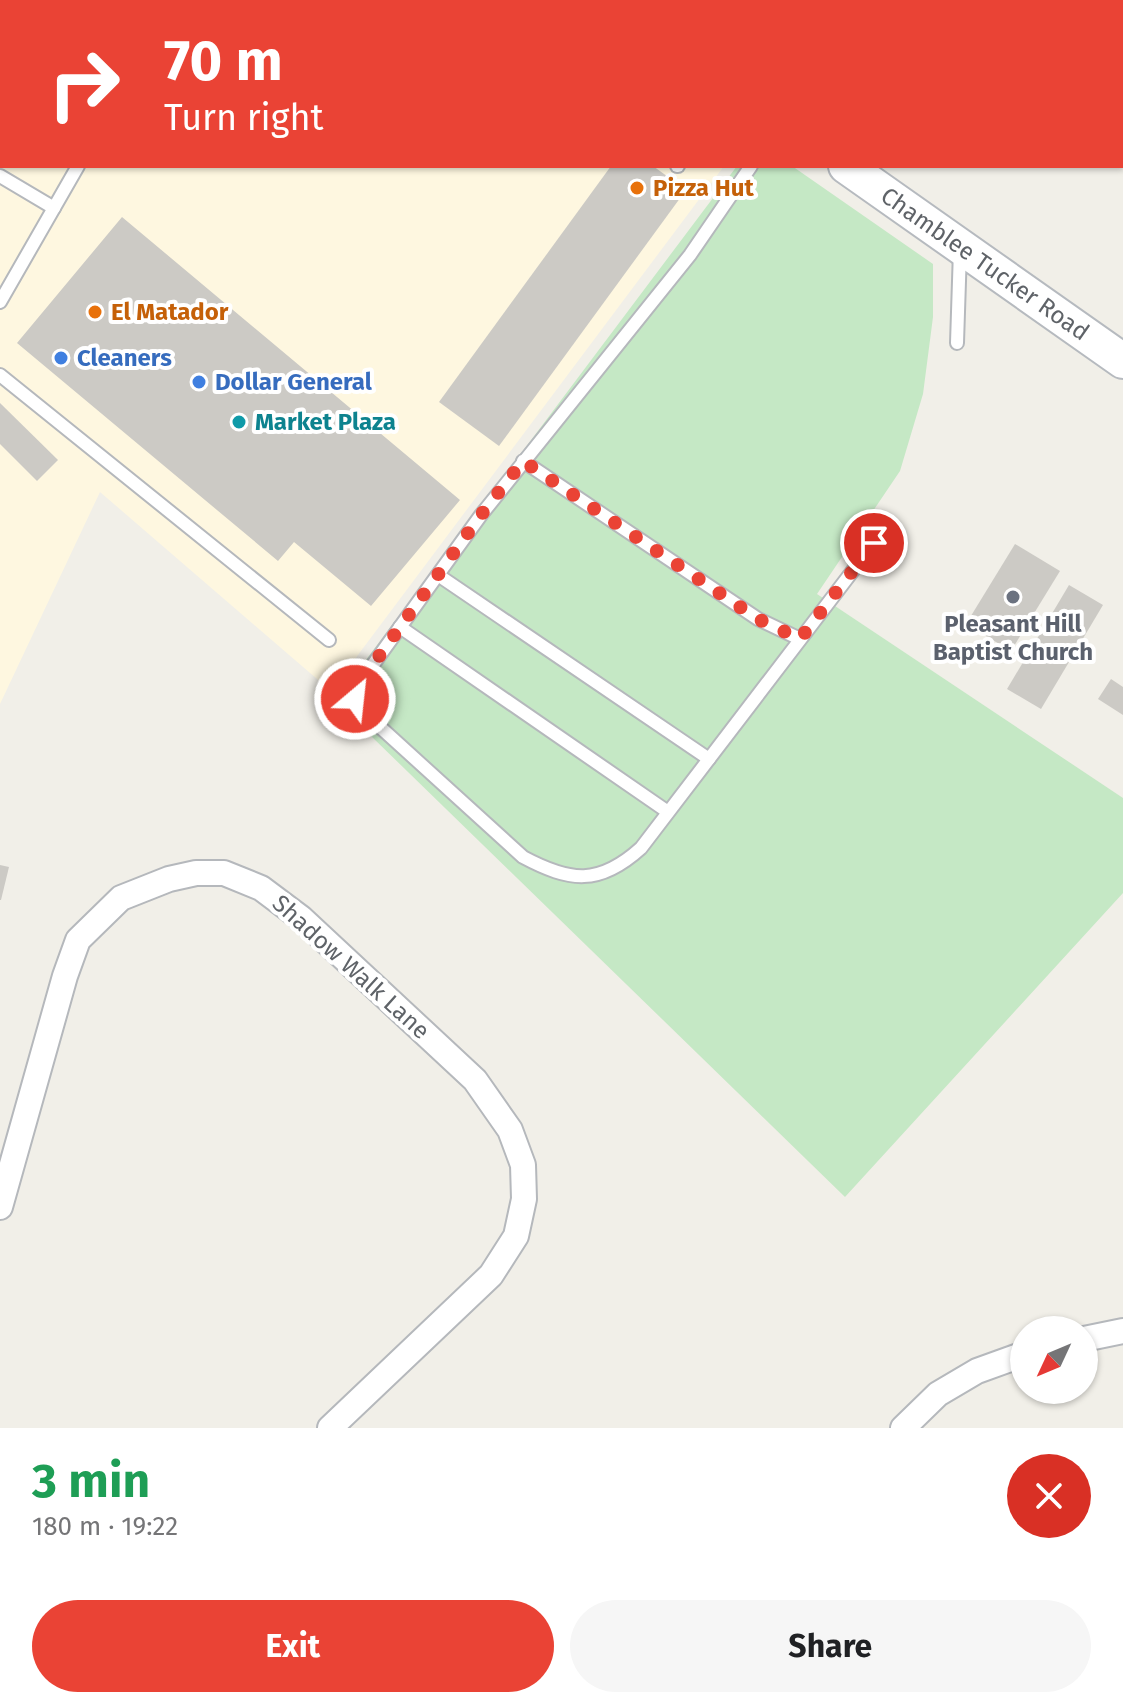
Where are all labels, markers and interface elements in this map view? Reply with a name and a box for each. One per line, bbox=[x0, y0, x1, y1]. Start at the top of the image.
text: 70 m bbox=[164, 28, 283, 95]
icon: right bbox=[32, 32, 136, 136]
text: Turn right bbox=[164, 96, 324, 140]
place label: Pizza Hut bbox=[653, 174, 754, 202]
marker: Pizza Hut bbox=[628, 179, 646, 197]
street label: Chamblee Tucker Road bbox=[876, 182, 1094, 346]
place label: El Matador bbox=[111, 298, 229, 326]
marker: El Matador bbox=[86, 303, 104, 321]
place label: Cleaners bbox=[77, 344, 172, 372]
marker: Cleaners bbox=[52, 349, 70, 367]
place label: Dollar General bbox=[215, 368, 373, 396]
marker: Dollar General bbox=[190, 373, 208, 391]
place label: Market Plaza bbox=[255, 408, 396, 436]
marker: Market Plaza bbox=[230, 413, 248, 431]
pin bbox=[840, 509, 908, 577]
icon: arrive bbox=[852, 521, 896, 565]
marker: Pleasant Hill Baptist Church bbox=[1004, 588, 1022, 606]
place label: Pleasant Hill Baptist Church bbox=[933, 610, 1093, 666]
position arrow bbox=[313, 657, 397, 741]
street label: Shadow Walk Lane bbox=[267, 889, 435, 1045]
north arrow bbox=[1010, 1316, 1098, 1404]
map controls bbox=[1010, 1316, 1098, 1404]
text: 3 min bbox=[32, 1452, 150, 1510]
button: close bbox=[1007, 1454, 1091, 1538]
text: 180 m · 19:22 bbox=[32, 1511, 178, 1542]
button: Exit bbox=[32, 1600, 554, 1692]
button: Share bbox=[570, 1600, 1091, 1692]

